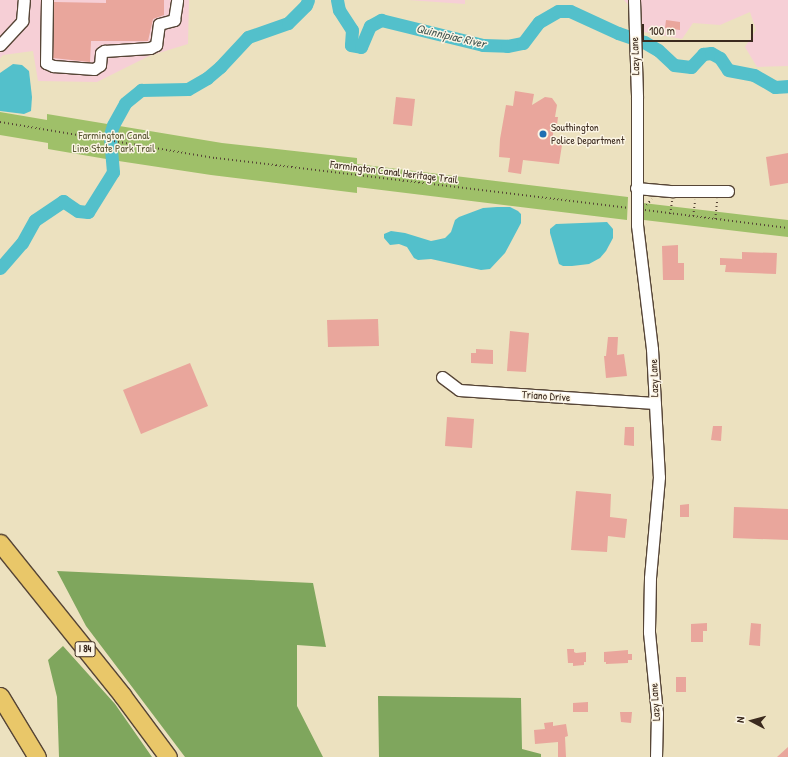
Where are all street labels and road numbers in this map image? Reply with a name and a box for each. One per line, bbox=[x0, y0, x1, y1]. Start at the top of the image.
street label: Lazy Lane bbox=[628, 37, 642, 75]
street label: Farmington Canal Heritage Trail bbox=[329, 158, 459, 186]
street label: Lazy Lane bbox=[647, 359, 661, 397]
street label: Triano Drive bbox=[521, 388, 571, 404]
road number: I 84 bbox=[74, 641, 96, 657]
street label: Lazy Lane bbox=[647, 683, 663, 721]

